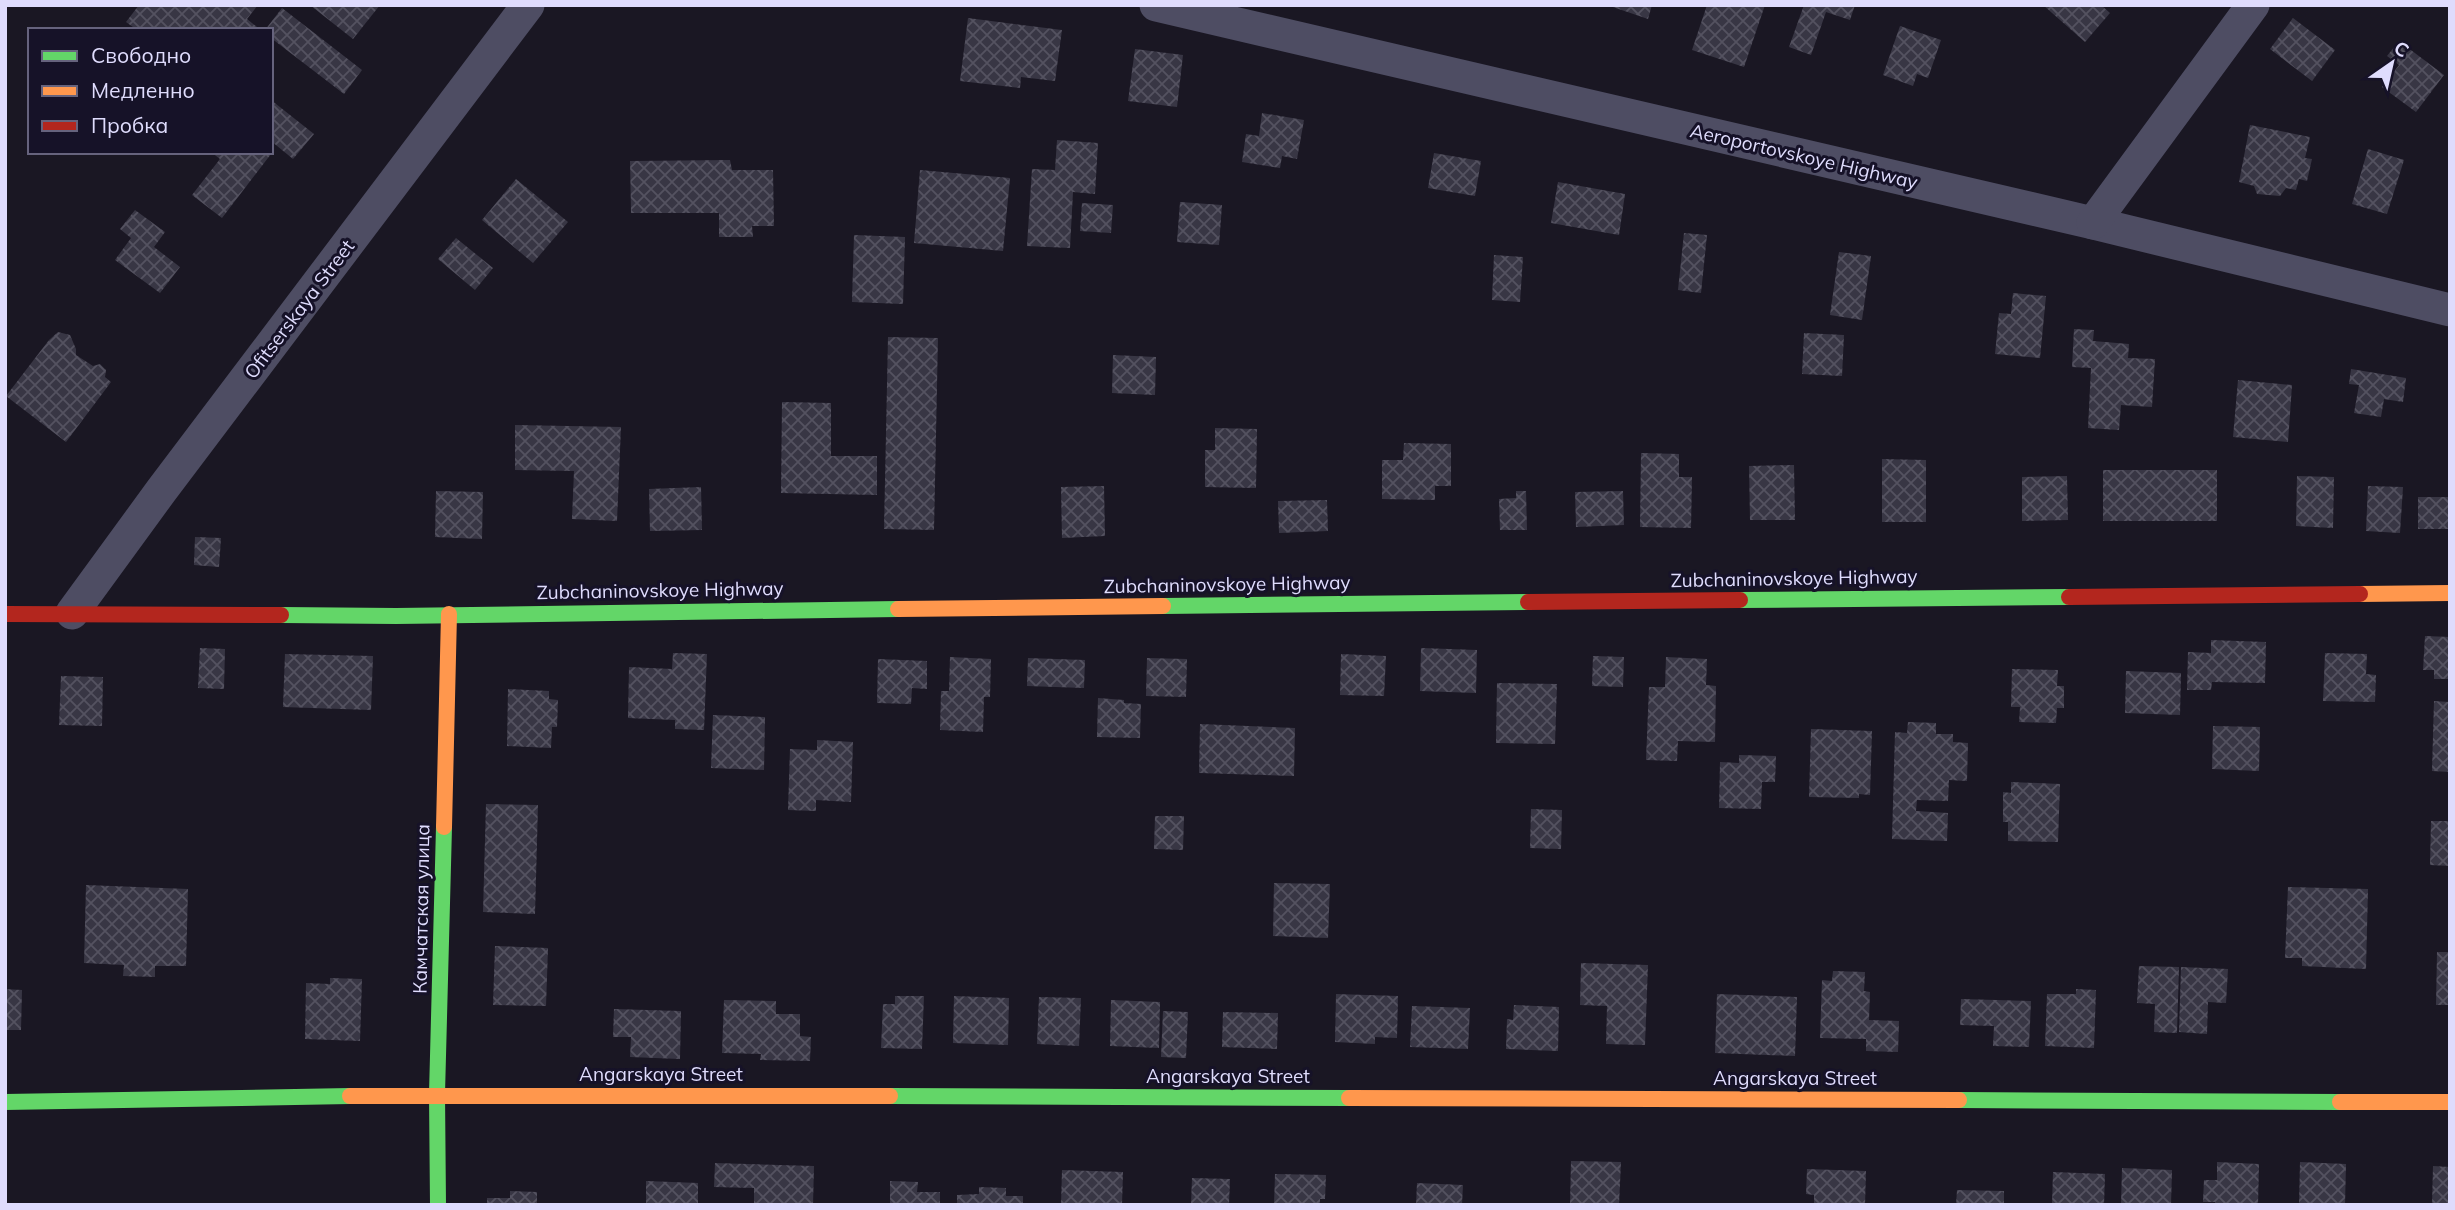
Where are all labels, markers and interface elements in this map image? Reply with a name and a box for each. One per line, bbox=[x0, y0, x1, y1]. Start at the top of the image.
legend bbox=[28, 28, 273, 154]
north arrow bbox=[2357, 28, 2427, 98]
text: С bbox=[2389, 35, 2414, 62]
text: Свободно bbox=[91, 42, 191, 68]
text: Медленно bbox=[91, 77, 195, 103]
text: Пробка bbox=[91, 112, 168, 138]
street label: Aeroportovskoye Highway bbox=[1688, 118, 1920, 194]
street label: Ofitserskaya Street bbox=[239, 234, 359, 383]
street label: Zubchaninovskoye Highway bbox=[1670, 564, 1918, 592]
street label: Zubchaninovskoye Highway bbox=[1103, 570, 1351, 598]
street label: Zubchaninovskoye Highway bbox=[536, 576, 784, 604]
street label: Камчатская улица bbox=[408, 824, 434, 994]
street label: Angarskaya Street bbox=[579, 1062, 743, 1086]
street label: Angarskaya Street bbox=[1146, 1064, 1310, 1088]
street label: Angarskaya Street bbox=[1713, 1066, 1877, 1090]

